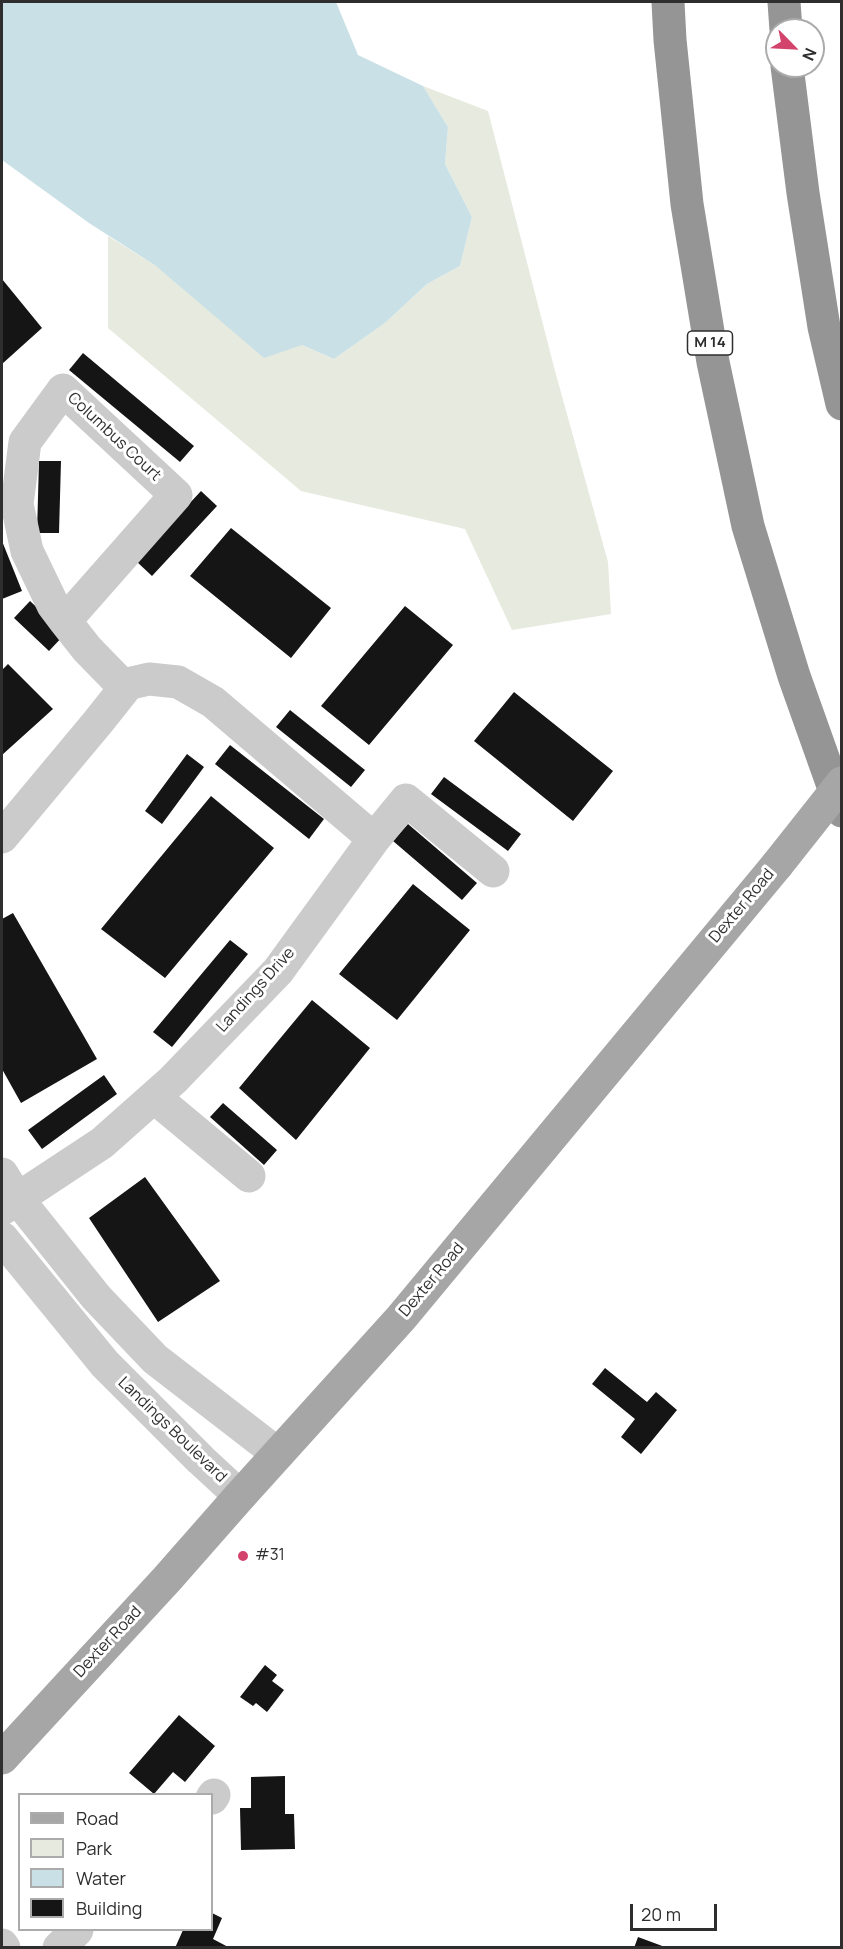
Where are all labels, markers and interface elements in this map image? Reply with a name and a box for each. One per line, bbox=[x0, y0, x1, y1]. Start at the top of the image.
north arrow bbox=[765, 18, 825, 78]
text: N bbox=[797, 45, 822, 64]
road number: M 14 bbox=[688, 331, 732, 355]
street label: Columbus Court bbox=[63, 389, 165, 485]
street label: Dexter Road bbox=[706, 865, 778, 947]
street label: Landings Drive bbox=[213, 944, 299, 1036]
street label: Dexter Road bbox=[396, 1239, 468, 1321]
street label: Landings Boulevard bbox=[114, 1373, 230, 1487]
place label: #31 bbox=[255, 1546, 285, 1566]
marker: #31 bbox=[236, 1549, 250, 1563]
street label: Dexter Road bbox=[70, 1602, 146, 1682]
legend bbox=[18, 1793, 213, 1931]
text: Road bbox=[76, 1806, 119, 1830]
text: Park bbox=[76, 1836, 112, 1860]
text: Water bbox=[76, 1866, 126, 1890]
scale bar bbox=[633, 1892, 720, 1930]
text: Building bbox=[76, 1896, 142, 1920]
text: 20 m bbox=[641, 1902, 681, 1926]

